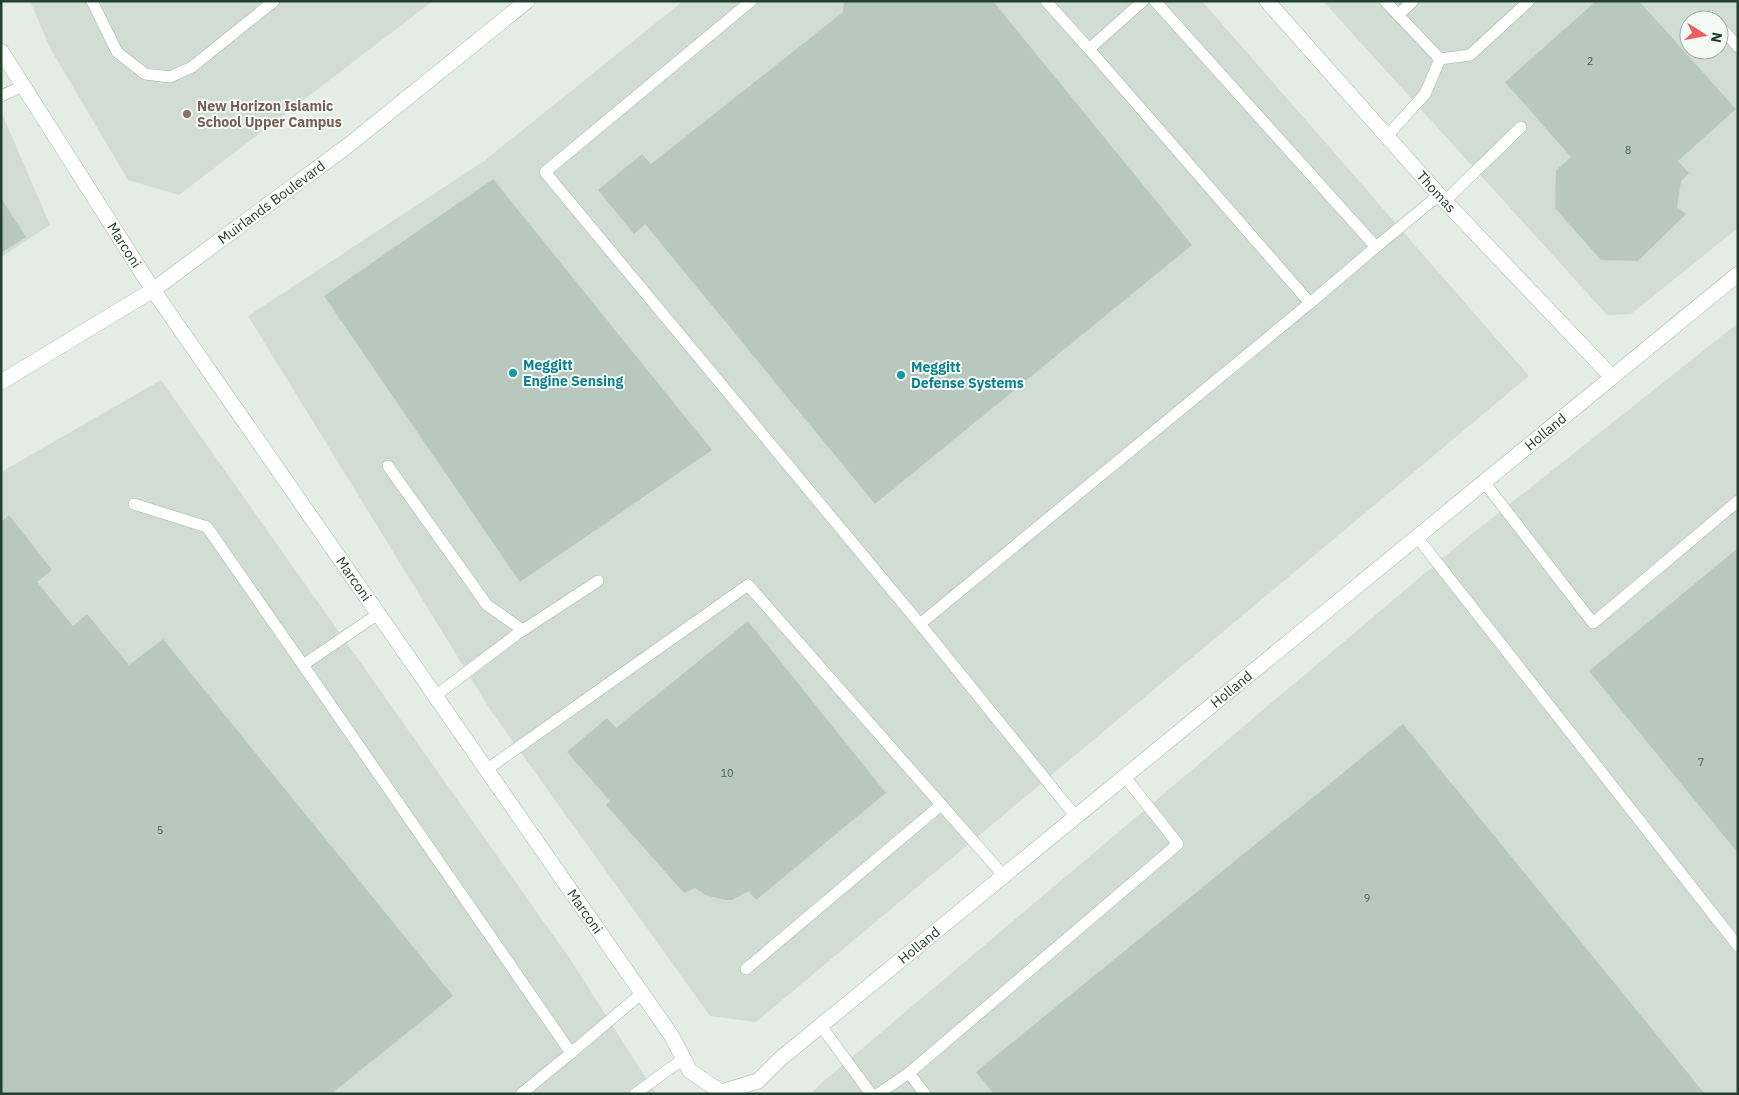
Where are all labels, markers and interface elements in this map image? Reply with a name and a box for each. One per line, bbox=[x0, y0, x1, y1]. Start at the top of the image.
north arrow bbox=[1679, 10, 1729, 60]
text: N bbox=[1707, 31, 1727, 44]
house number: 2 bbox=[1587, 54, 1593, 68]
place label: New Horizon Islamic School Upper Campus bbox=[197, 97, 342, 131]
marker: New Horizon Islamic School Upper Campus bbox=[181, 108, 193, 120]
house number: 8 bbox=[1625, 143, 1631, 157]
street label: Muirlands Boulevard bbox=[214, 157, 329, 248]
street label: Thomas bbox=[1413, 167, 1460, 216]
street label: Marconi bbox=[103, 219, 145, 271]
place label: Meggitt Engine Sensing bbox=[523, 356, 623, 390]
place label: Meggitt Defense Systems bbox=[911, 358, 1024, 392]
marker: Meggitt Engine Sensing bbox=[507, 367, 519, 379]
marker: Meggitt Defense Systems bbox=[895, 369, 907, 381]
street label: Holland bbox=[1521, 409, 1570, 454]
street label: Marconi bbox=[332, 553, 376, 605]
street label: Holland bbox=[1207, 667, 1256, 712]
house number: 7 bbox=[1698, 755, 1704, 769]
house number: 10 bbox=[720, 766, 734, 780]
house number: 5 bbox=[157, 823, 163, 837]
street label: Marconi bbox=[563, 886, 607, 937]
house number: 9 bbox=[1364, 891, 1370, 905]
street label: Holland bbox=[894, 923, 943, 968]

